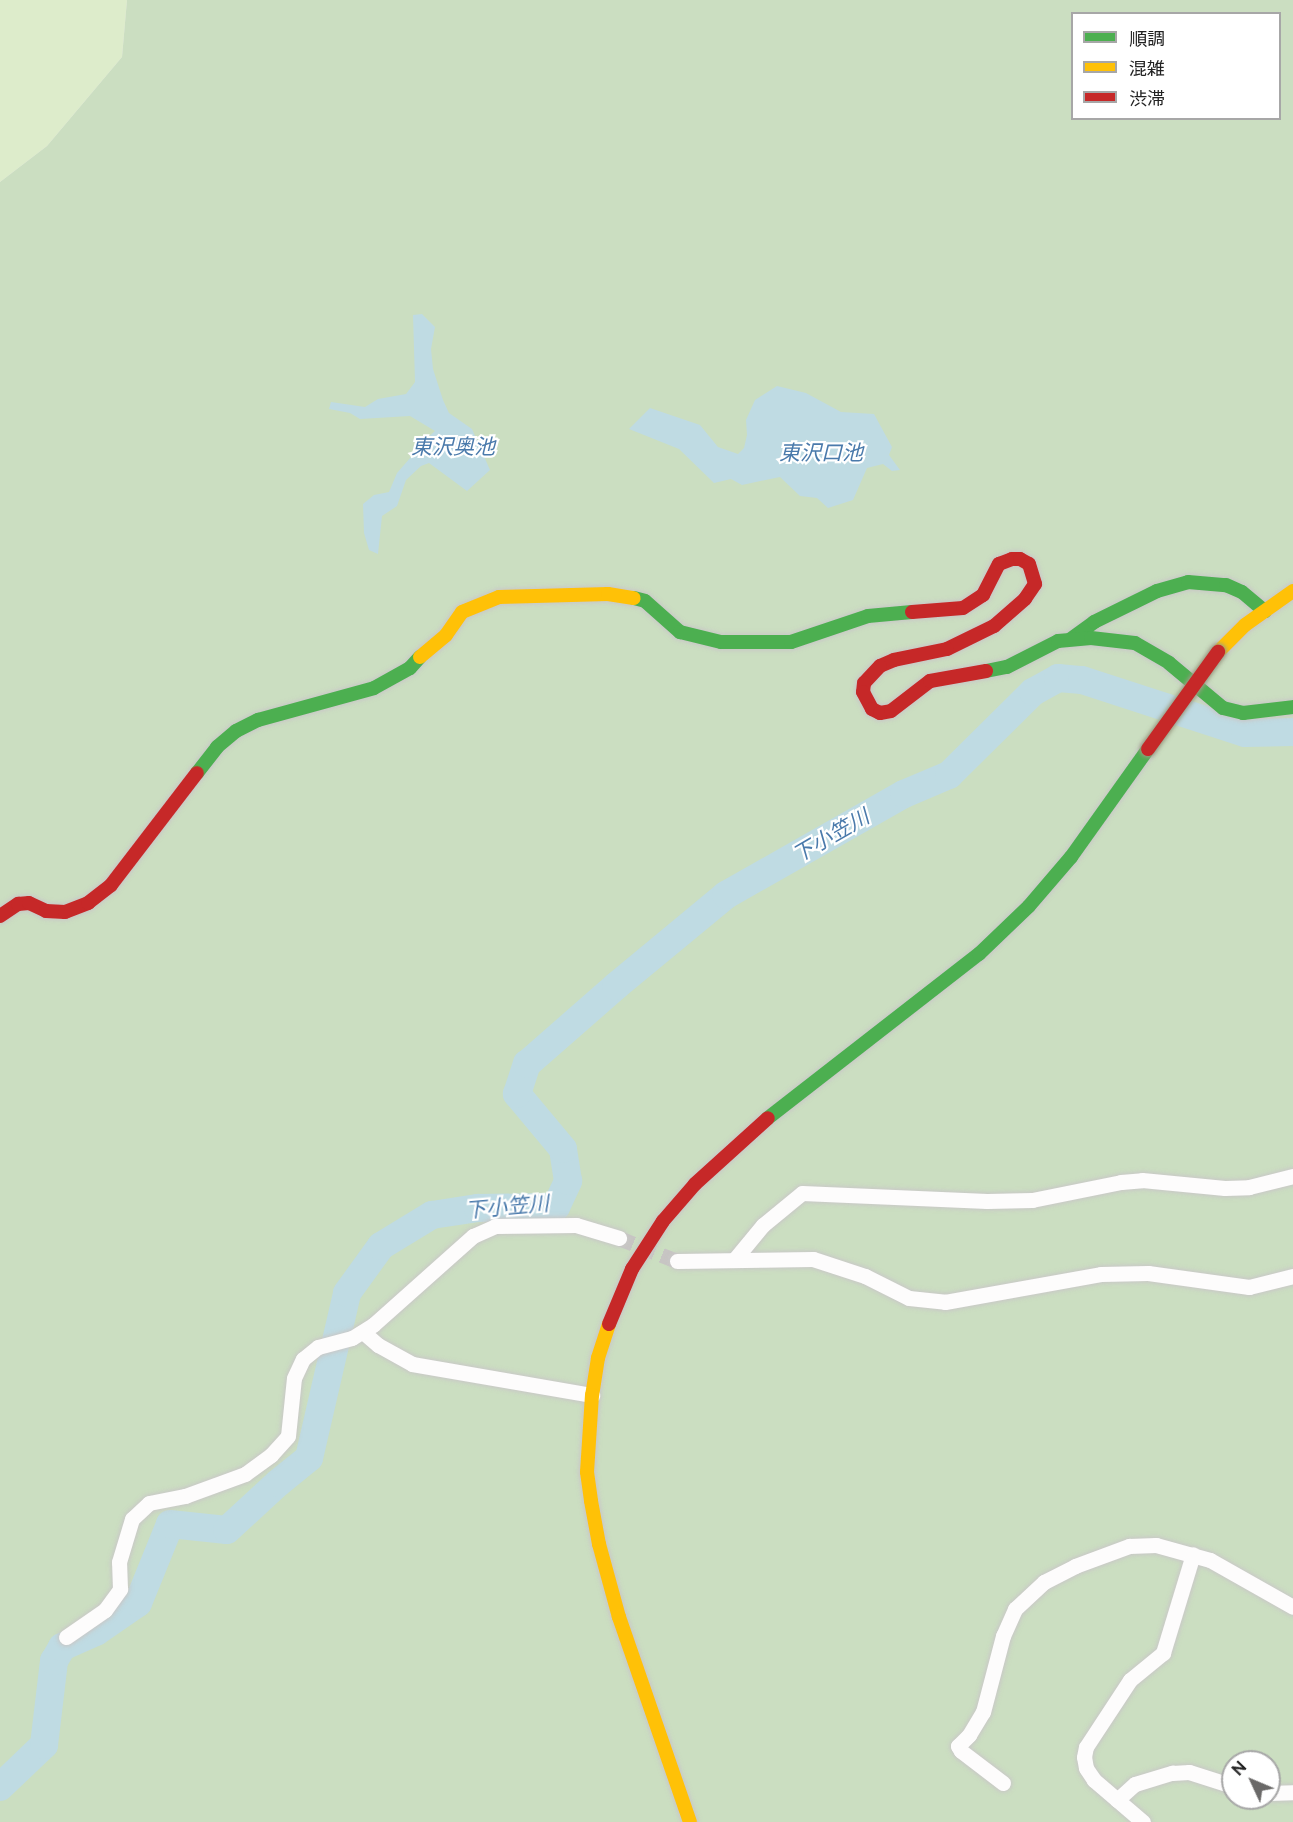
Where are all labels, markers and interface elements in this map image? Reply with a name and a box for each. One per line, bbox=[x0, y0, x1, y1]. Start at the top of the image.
legend bbox=[1071, 12, 1281, 120]
text: 順調 bbox=[1129, 28, 1165, 49]
text: 混雑 bbox=[1129, 58, 1165, 79]
text: 渋滞 bbox=[1129, 88, 1165, 109]
water label: 東沢奥池 bbox=[411, 434, 495, 460]
water label: 東沢口池 bbox=[779, 440, 863, 466]
water label: 下小笠川 bbox=[788, 804, 874, 868]
water label: 下小笠川 bbox=[464, 1191, 550, 1223]
north arrow bbox=[1221, 1750, 1281, 1810]
text: N bbox=[1228, 1758, 1250, 1780]

